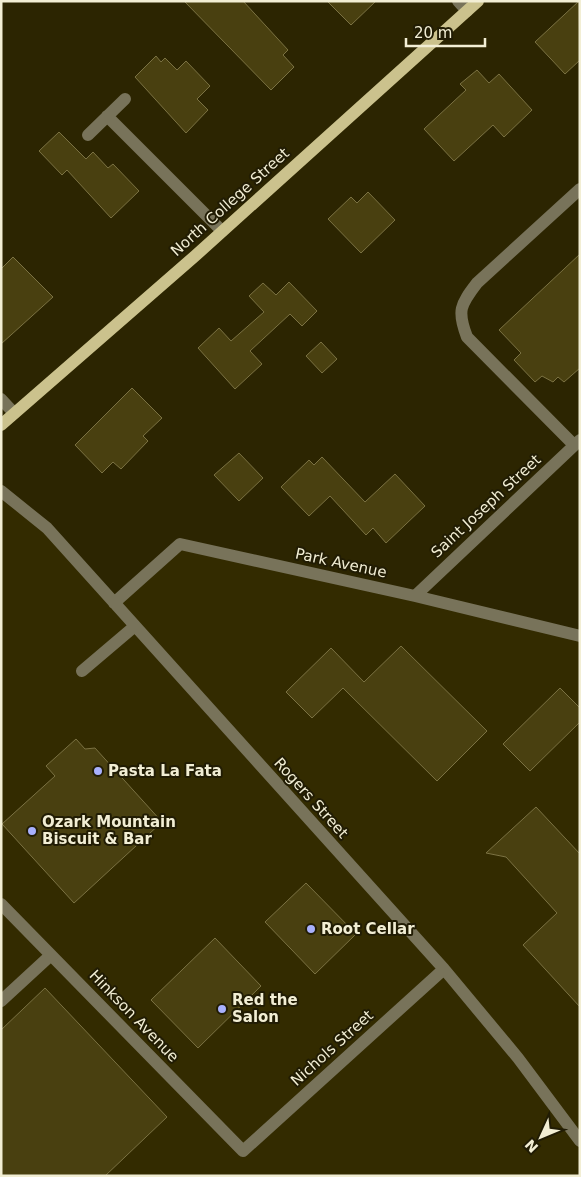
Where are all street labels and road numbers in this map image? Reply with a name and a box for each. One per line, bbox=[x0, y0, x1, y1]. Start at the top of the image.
street label: North College Street bbox=[167, 144, 293, 260]
street label: Saint Joseph Street bbox=[428, 451, 545, 561]
street label: Park Avenue bbox=[294, 545, 388, 581]
street label: Rogers Street bbox=[270, 754, 352, 842]
street label: Hinkson Avenue bbox=[86, 966, 182, 1066]
street label: Nichols Street bbox=[287, 1006, 377, 1090]

